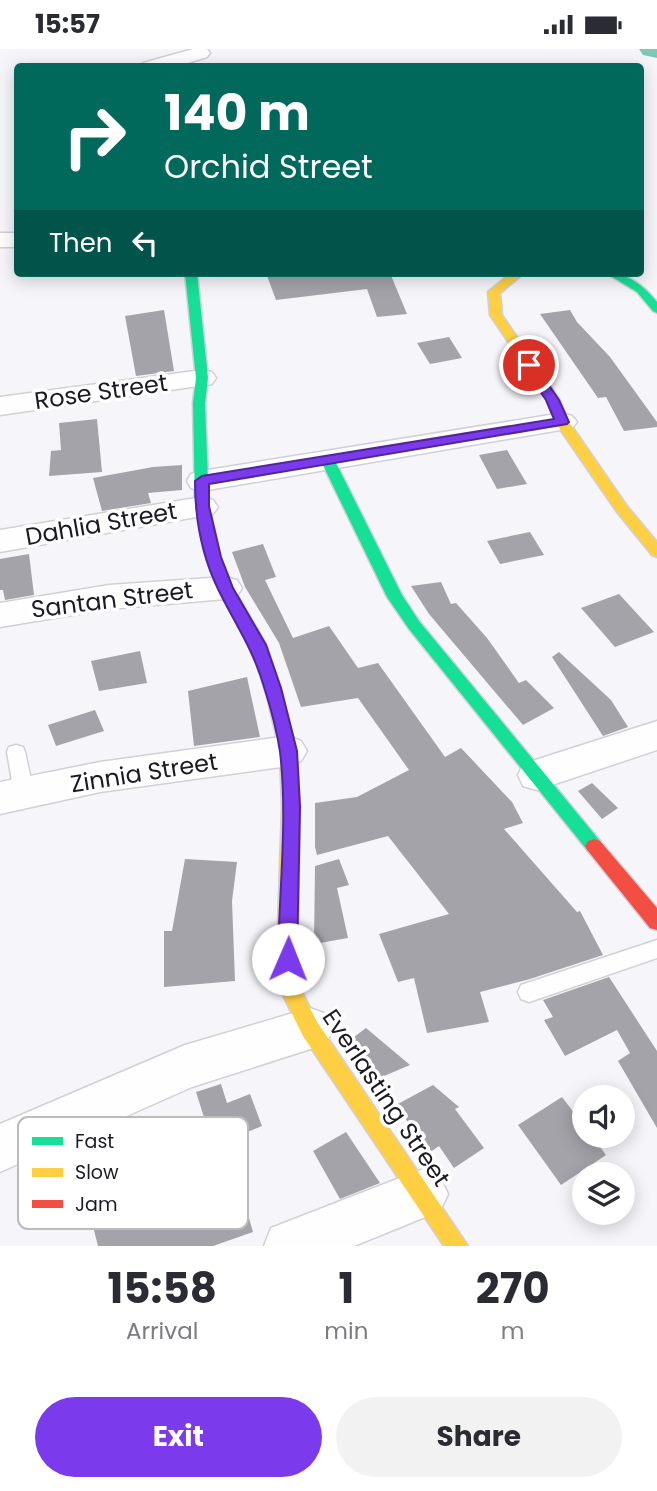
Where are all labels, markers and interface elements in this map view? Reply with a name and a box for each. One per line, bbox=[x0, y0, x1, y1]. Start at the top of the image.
text: 15:57 bbox=[35, 6, 100, 42]
text: 140 m bbox=[164, 79, 310, 147]
icon: right bbox=[49, 91, 140, 182]
text: Orchid Street bbox=[164, 144, 373, 189]
icon: left bbox=[126, 224, 164, 262]
text: Then bbox=[49, 225, 112, 261]
pin bbox=[499, 335, 559, 395]
icon: arrive bbox=[510, 346, 548, 384]
street label: Rose Street bbox=[32, 366, 170, 417]
street label: Dahlia Street bbox=[23, 494, 179, 553]
street label: Santan Street bbox=[29, 573, 195, 626]
street label: Zinnia Street bbox=[68, 745, 220, 800]
position arrow bbox=[251, 922, 325, 996]
street label: Everlasting Street bbox=[315, 1003, 458, 1193]
map controls bbox=[572, 1085, 635, 1225]
button: sound bbox=[572, 1085, 635, 1148]
legend bbox=[18, 1117, 248, 1229]
text: Fast bbox=[75, 1128, 114, 1155]
text: Slow bbox=[75, 1159, 119, 1186]
button: layers bbox=[572, 1162, 635, 1225]
text: Jam bbox=[75, 1191, 117, 1218]
text: 15:58 bbox=[107, 1259, 217, 1318]
text: 1 bbox=[338, 1259, 354, 1318]
text: 270 bbox=[476, 1259, 550, 1318]
text: Arrival bbox=[126, 1315, 198, 1347]
text: min bbox=[324, 1315, 368, 1347]
text: m bbox=[501, 1315, 525, 1347]
button: Exit bbox=[35, 1397, 322, 1477]
button: Share bbox=[336, 1397, 622, 1477]

